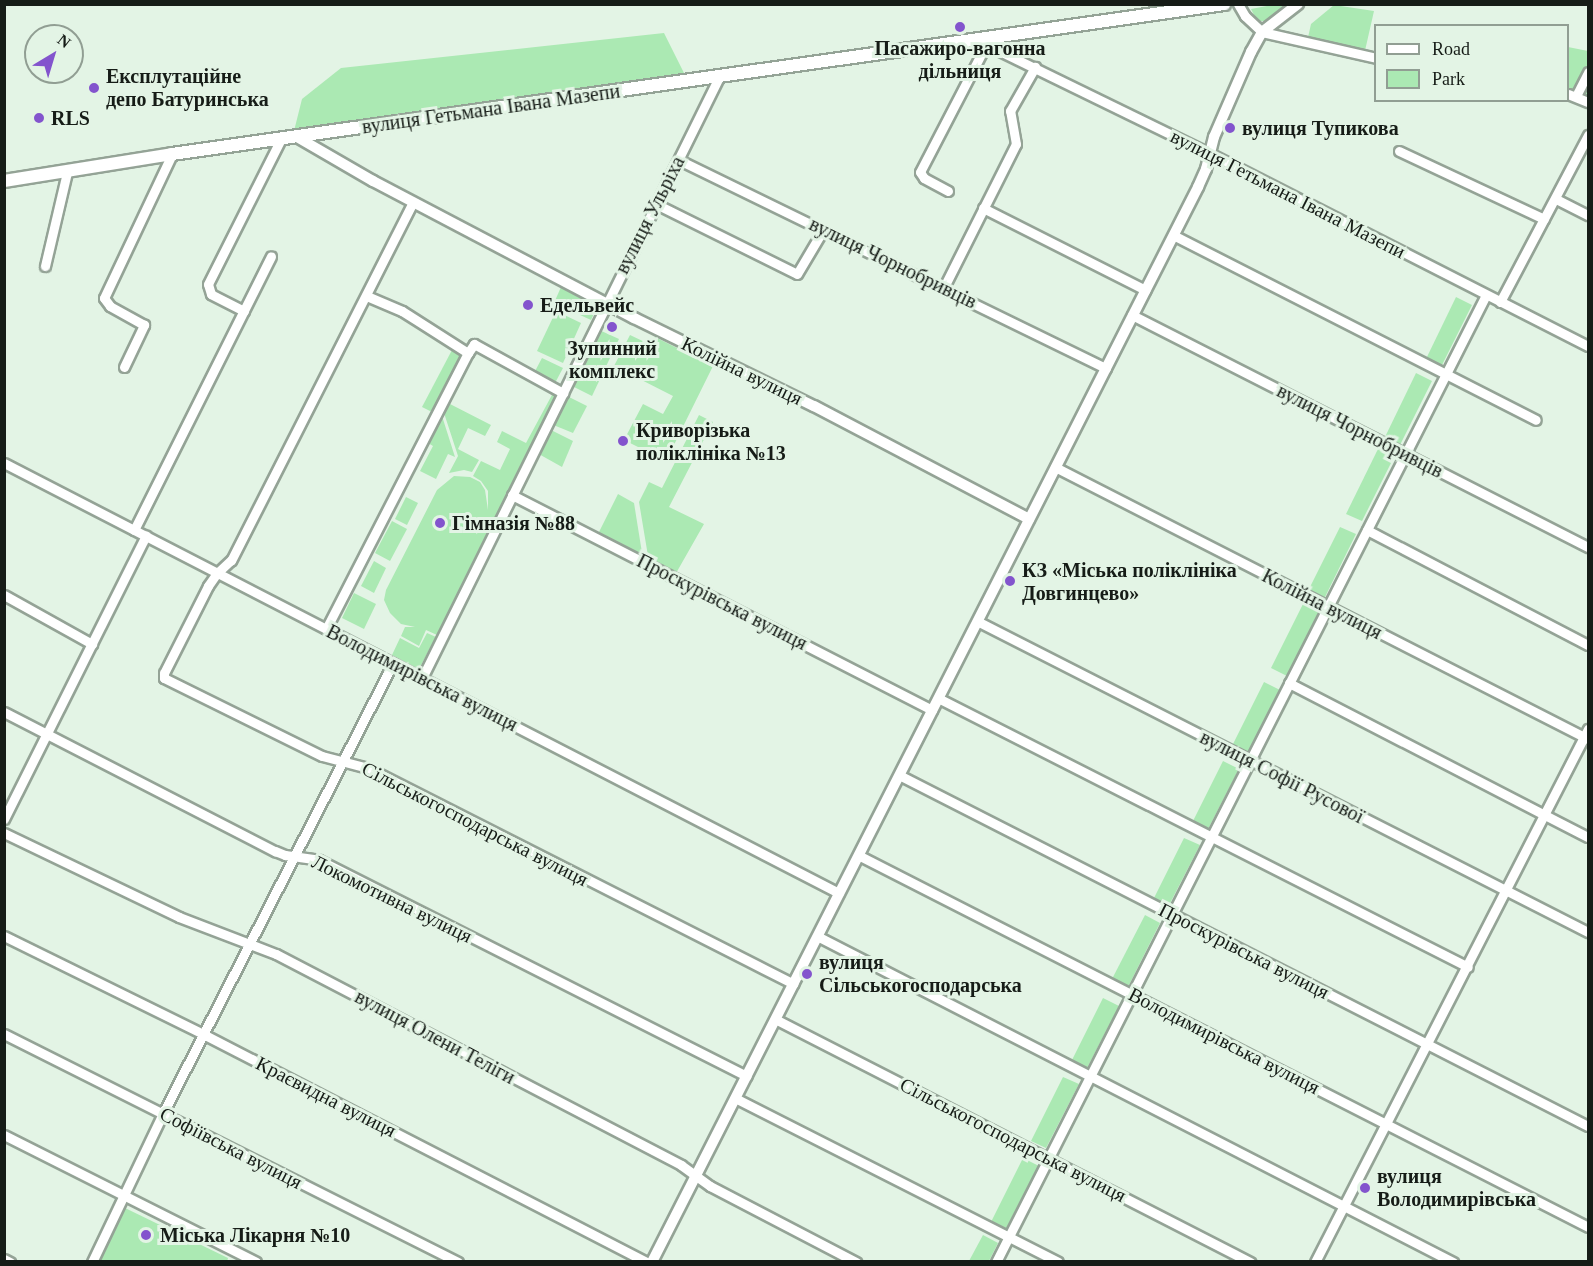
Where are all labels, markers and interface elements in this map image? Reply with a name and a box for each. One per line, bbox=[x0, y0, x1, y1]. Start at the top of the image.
marker: Пасажиро-вагонна дільниця bbox=[953, 20, 967, 34]
north arrow bbox=[24, 24, 84, 84]
legend bbox=[1374, 24, 1569, 102]
text: N bbox=[54, 31, 74, 51]
place label: Пасажиро-вагонна дільниця bbox=[875, 36, 1045, 83]
text: Road bbox=[1432, 39, 1470, 59]
place label: Експлутаційне депо Батуринська bbox=[106, 64, 269, 111]
text: Park bbox=[1432, 69, 1465, 89]
street label: вулиця Гетьмана Івана Мазепи bbox=[360, 79, 622, 139]
marker: Експлутаційне депо Батуринська bbox=[87, 81, 101, 95]
place label: RLS bbox=[51, 106, 90, 130]
marker: RLS bbox=[32, 111, 46, 125]
place label: вулиця Тупикова bbox=[1242, 116, 1399, 140]
marker: вулиця Тупикова bbox=[1223, 121, 1237, 135]
street label: вулиця Гетьмана Івана Мазепи bbox=[1167, 124, 1409, 264]
street label: вулиця Ульріха bbox=[610, 152, 690, 278]
street label: вулиця Чорнобривців bbox=[805, 212, 981, 314]
place label: Едельвейс bbox=[540, 293, 634, 317]
marker: Едельвейс bbox=[521, 298, 535, 312]
marker: Зупинний комплекс bbox=[605, 320, 619, 334]
street label: Колійна вулиця bbox=[678, 331, 806, 411]
place label: Зупинний комплекс bbox=[567, 336, 657, 383]
street label: вулиця Чорнобривців bbox=[1273, 379, 1447, 483]
place label: Криворізька поліклініка №13 bbox=[636, 418, 786, 465]
marker: Криворізька поліклініка №13 bbox=[614, 432, 632, 450]
place label: Гімназія №88 bbox=[452, 511, 575, 535]
marker: Гімназія №88 bbox=[433, 516, 447, 530]
street label: Проскурівська вулиця bbox=[633, 549, 811, 655]
place label: КЗ «Міська поліклініка Довгинцево» bbox=[1022, 558, 1237, 605]
street label: Колійна вулиця bbox=[1258, 563, 1386, 645]
marker: КЗ «Міська поліклініка Довгинцево» bbox=[1003, 574, 1017, 588]
street label: Володимирівська вулиця bbox=[322, 619, 522, 737]
street label: вулиця Софії Русової bbox=[1196, 725, 1368, 829]
street label: Сільськогосподарська вулиця bbox=[358, 756, 592, 892]
street label: Локомотивна вулиця bbox=[308, 850, 476, 948]
street label: Проскурівська вулиця bbox=[1155, 898, 1333, 1004]
place label: вулиця Сільськогосподарська bbox=[819, 951, 1022, 998]
marker: вулиця Сільськогосподарська bbox=[800, 967, 814, 981]
street label: Володимирівська вулиця bbox=[1124, 982, 1324, 1100]
street label: вулиця Олени Теліги bbox=[351, 985, 519, 1089]
street label: Краєвидна вулиця bbox=[252, 1051, 400, 1143]
street label: Сільськогосподарська вулиця bbox=[896, 1072, 1130, 1208]
street label: Софіївська вулиця bbox=[156, 1102, 306, 1194]
place label: вулиця Володимирівська bbox=[1377, 1164, 1536, 1211]
marker: вулиця Володимирівська bbox=[1358, 1181, 1372, 1195]
place label: Міська Лікарня №10 bbox=[160, 1223, 350, 1247]
marker: Міська Лікарня №10 bbox=[137, 1226, 155, 1244]

